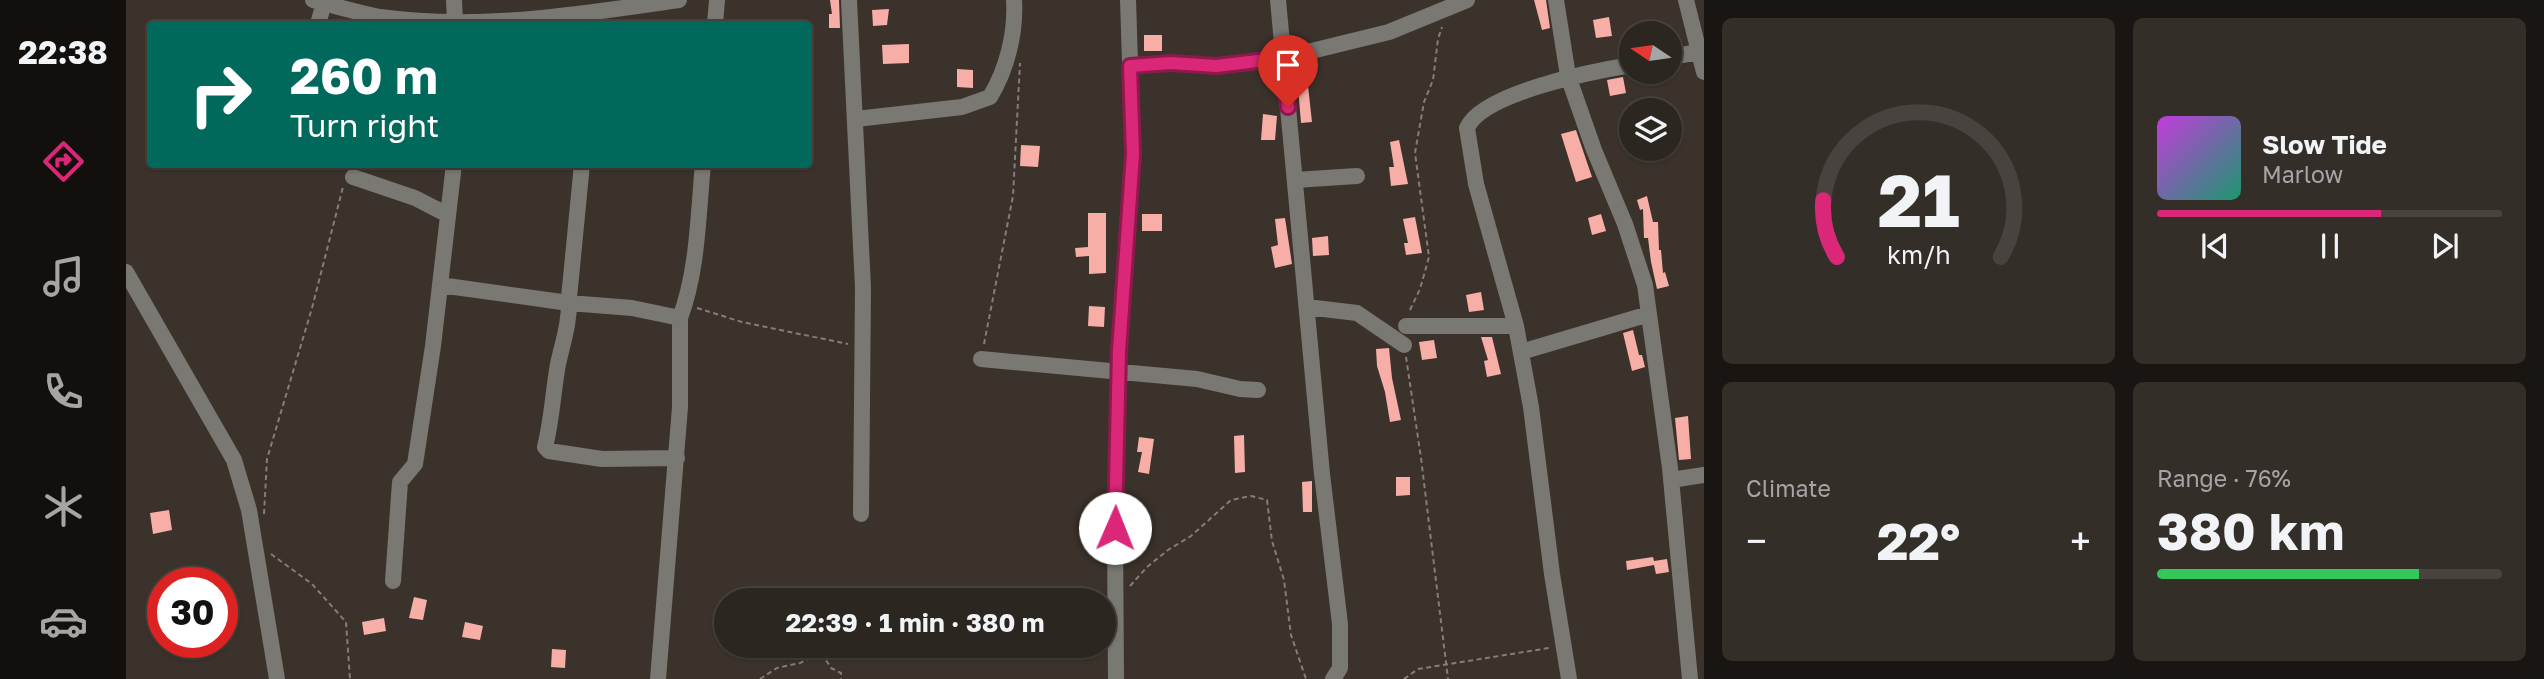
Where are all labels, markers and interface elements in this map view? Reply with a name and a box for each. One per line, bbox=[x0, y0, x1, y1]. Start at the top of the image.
north arrow bbox=[1619, 21, 1682, 84]
map controls bbox=[1619, 21, 1682, 161]
text: 22:38 bbox=[18, 33, 108, 71]
pin bbox=[1258, 35, 1318, 107]
text: 260 m bbox=[290, 46, 438, 105]
icon: arrive bbox=[1269, 46, 1307, 84]
icon: right bbox=[175, 49, 266, 140]
button: layers bbox=[1619, 98, 1682, 161]
text: Turn right bbox=[290, 106, 439, 144]
text: Slow Tide bbox=[2262, 129, 2387, 160]
icon: directions bbox=[39, 137, 88, 186]
text: 21 bbox=[1878, 156, 1959, 243]
text: Marlow bbox=[2262, 160, 2343, 188]
icon: previous bbox=[2196, 227, 2234, 265]
icon: pause bbox=[2311, 227, 2349, 265]
icon: next bbox=[2426, 227, 2464, 265]
text: km/h bbox=[1887, 239, 1950, 270]
icon: music bbox=[39, 252, 88, 301]
icon: phone bbox=[39, 367, 88, 416]
text: Range · 76% bbox=[2157, 464, 2291, 492]
text: Climate bbox=[1746, 474, 1831, 502]
icon: climate bbox=[39, 482, 88, 531]
position arrow bbox=[1078, 491, 1152, 565]
text: 380 km bbox=[2157, 499, 2344, 561]
text: 22° bbox=[1877, 509, 1960, 571]
text: − bbox=[1746, 518, 1767, 563]
text: + bbox=[2070, 518, 2091, 563]
speed limit sign: 30 bbox=[147, 567, 238, 658]
icon: car bbox=[39, 597, 88, 646]
text: 22:39 · 1 min · 380 m bbox=[785, 607, 1045, 638]

